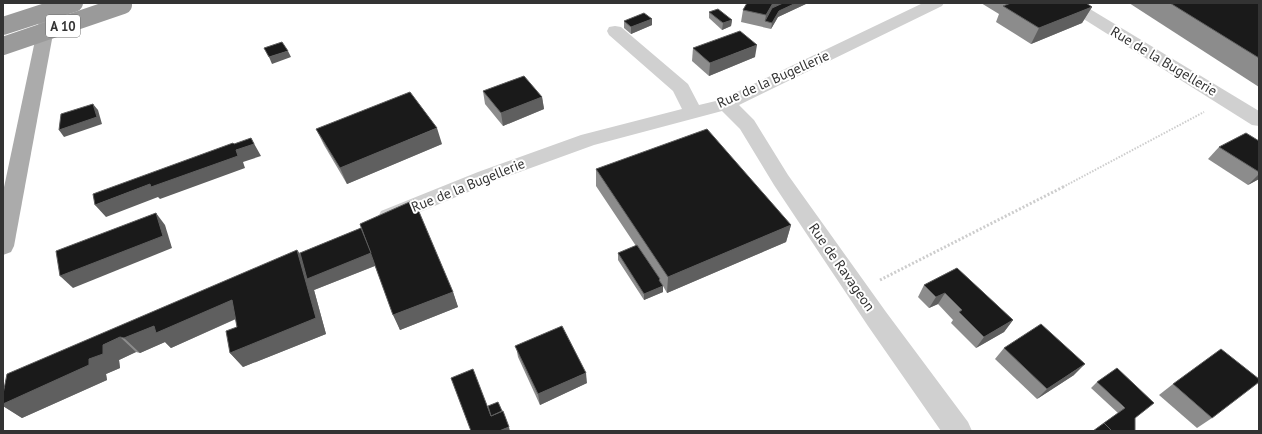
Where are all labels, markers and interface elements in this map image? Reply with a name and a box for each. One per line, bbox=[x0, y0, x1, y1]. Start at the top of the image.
road number: A 10 bbox=[46, 15, 80, 37]
street label: Rue de la Bugellerie bbox=[1107, 22, 1221, 100]
street label: Rue de la Bugellerie bbox=[714, 46, 832, 112]
street label: Rue de la Bugellerie bbox=[409, 154, 527, 216]
street label: Rue de Ravageon bbox=[805, 219, 879, 315]

